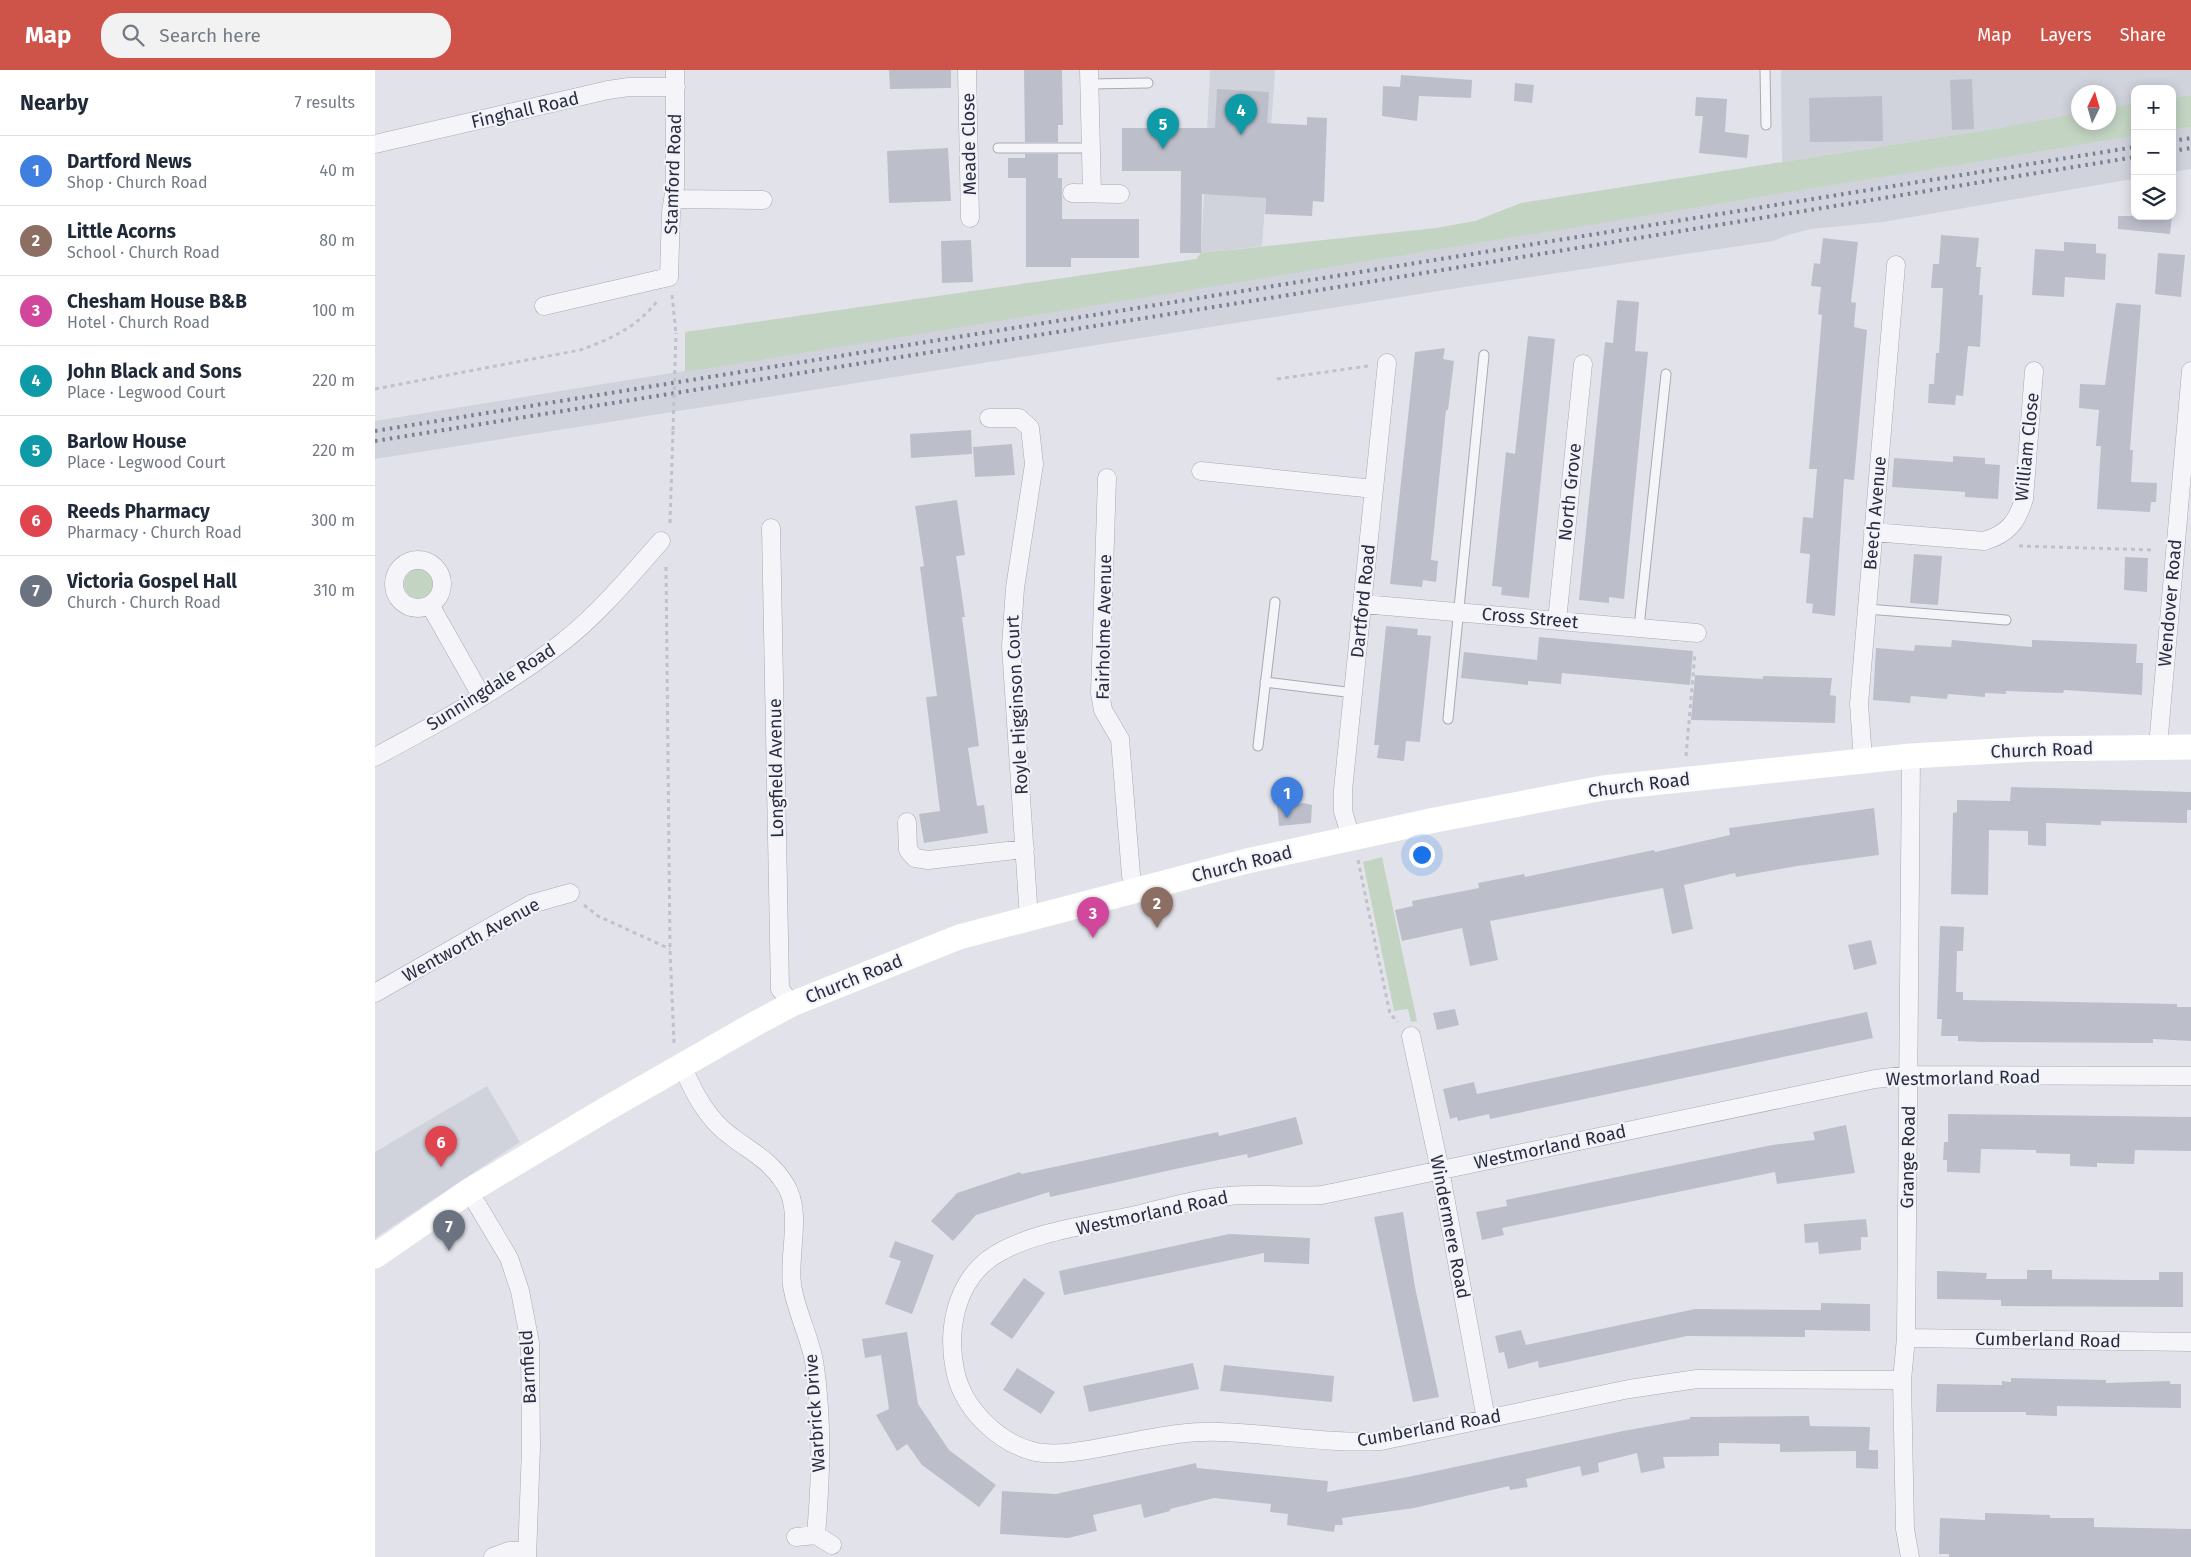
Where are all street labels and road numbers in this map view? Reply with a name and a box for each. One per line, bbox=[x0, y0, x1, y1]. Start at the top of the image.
street label: Finghall Road bbox=[469, 87, 581, 133]
street label: Meade Close bbox=[957, 93, 981, 195]
street label: Stamford Road bbox=[660, 113, 686, 235]
street label: William Close bbox=[2010, 391, 2044, 503]
street label: North Grove bbox=[1554, 442, 1586, 542]
street label: Beech Avenue bbox=[1859, 455, 1891, 571]
street label: Wendover Road bbox=[2153, 538, 2187, 668]
street label: Dartford Road bbox=[1346, 543, 1380, 659]
street label: Fairholme Avenue bbox=[1092, 554, 1116, 700]
street label: Cross Street bbox=[1481, 603, 1580, 633]
street label: Royle Higginson Court bbox=[1001, 614, 1033, 795]
street label: Sunningdale Road bbox=[423, 639, 559, 735]
street label: Longfield Avenue bbox=[764, 698, 788, 838]
street label: Church Road bbox=[1990, 737, 2094, 763]
street label: Church Road bbox=[1587, 768, 1691, 802]
street label: Church Road bbox=[1189, 841, 1295, 887]
street label: Wentworth Avenue bbox=[399, 893, 543, 987]
street label: Church Road bbox=[802, 950, 906, 1008]
street label: Westmorland Road bbox=[1885, 1066, 2041, 1090]
street label: Grange Road bbox=[1896, 1105, 1920, 1209]
street label: Westmorland Road bbox=[1472, 1120, 1628, 1174]
street label: Windermere Road bbox=[1425, 1153, 1475, 1301]
street label: Westmorland Road bbox=[1074, 1186, 1230, 1240]
street label: Cumberland Road bbox=[1975, 1328, 2121, 1352]
street label: Barnfield bbox=[515, 1329, 541, 1405]
street label: Warbrick Drive bbox=[800, 1353, 830, 1473]
street label: Cumberland Road bbox=[1355, 1405, 1503, 1451]

